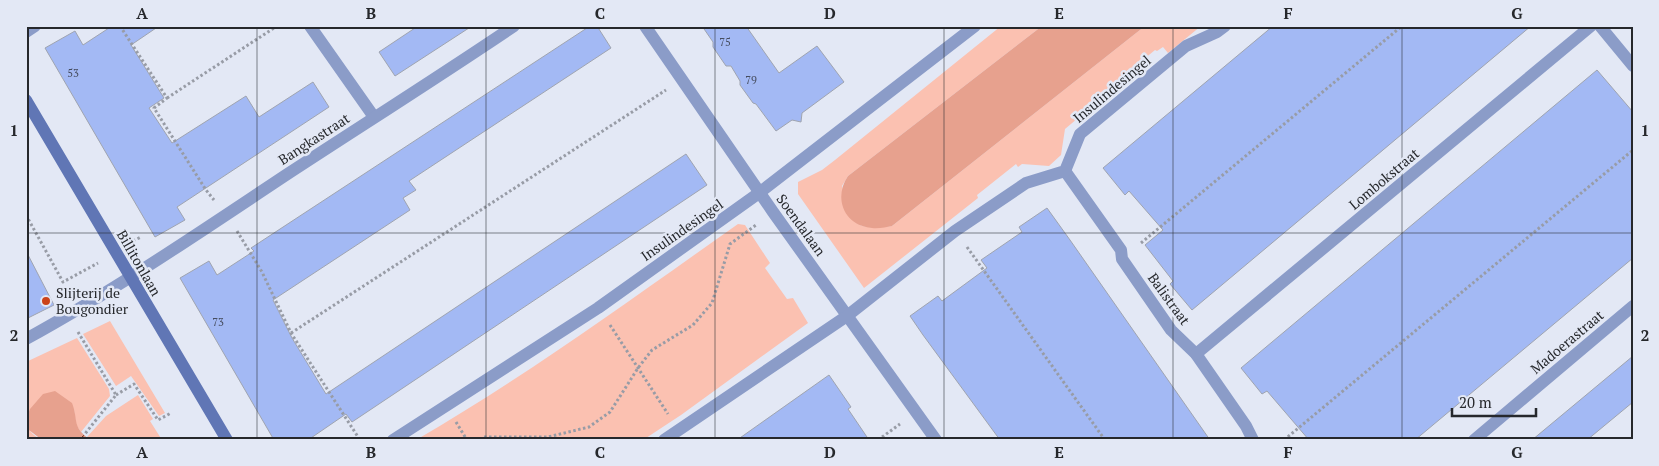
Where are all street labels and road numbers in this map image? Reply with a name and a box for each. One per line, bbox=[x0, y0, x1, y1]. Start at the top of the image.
street label: Insulindesingel bbox=[1069, 50, 1155, 127]
street label: Bangkastraat bbox=[274, 108, 354, 169]
street label: Lombokstraat bbox=[1345, 143, 1423, 214]
street label: Soendalaan bbox=[773, 190, 831, 260]
street label: Insulindesingel bbox=[637, 194, 727, 265]
street label: Billitonlaan bbox=[113, 226, 166, 300]
street label: Balistraat bbox=[1144, 269, 1195, 329]
street label: Madoerastraat bbox=[1526, 305, 1608, 378]

